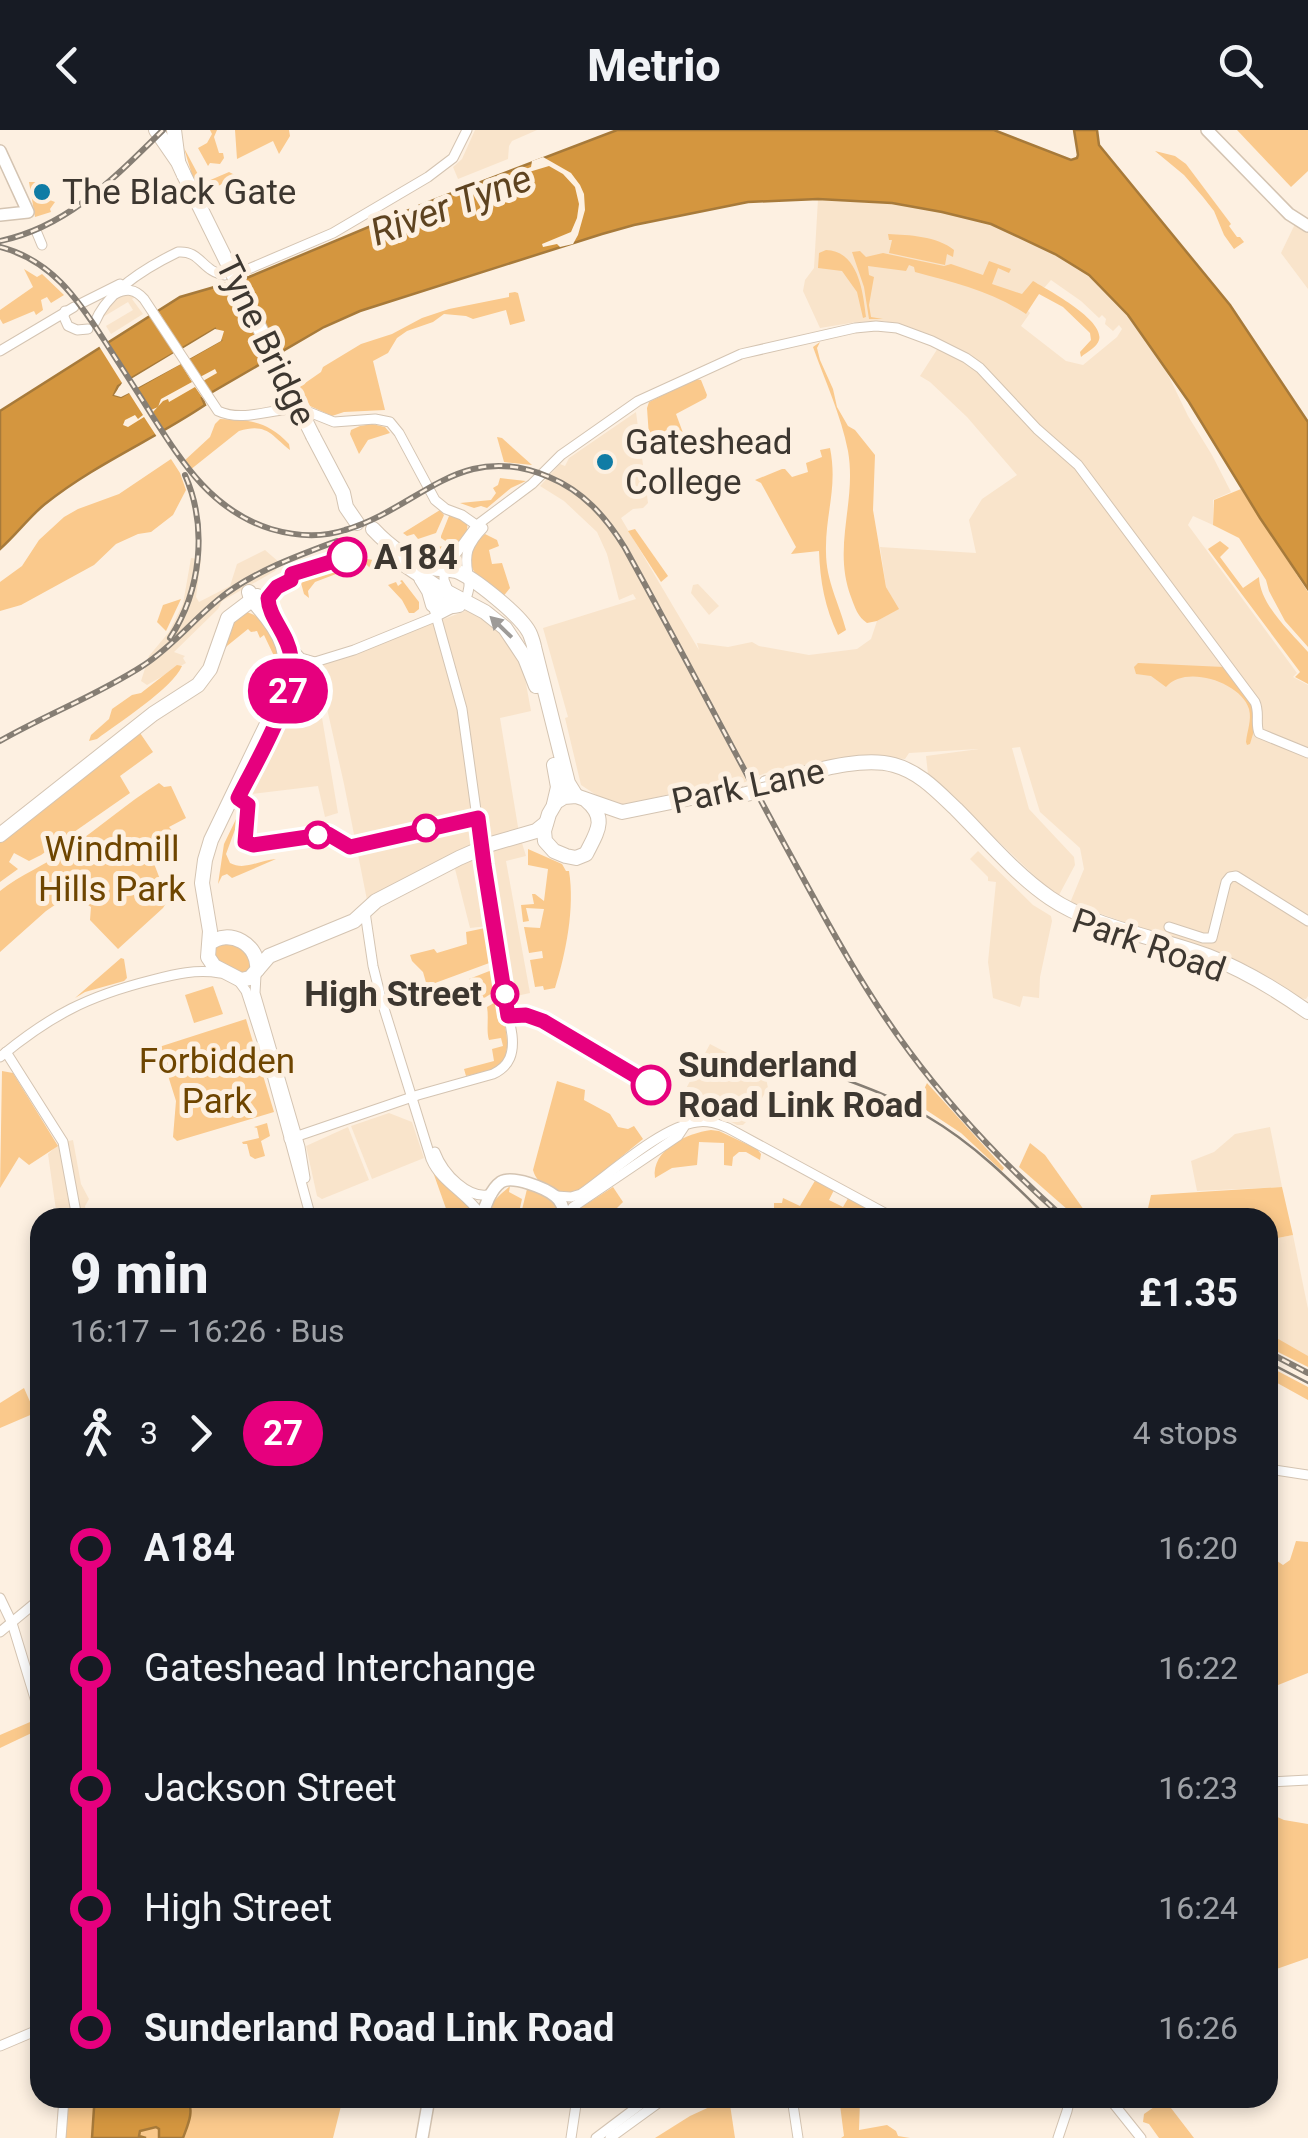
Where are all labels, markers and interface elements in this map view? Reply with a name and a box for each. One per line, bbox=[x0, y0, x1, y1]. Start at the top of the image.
icon: back bbox=[40, 38, 95, 93]
icon: search bbox=[1213, 38, 1268, 93]
text: Metrio bbox=[587, 39, 721, 92]
water label: River Tyne bbox=[365, 156, 537, 254]
place label: The Black Gate bbox=[62, 172, 296, 213]
marker: The Black Gate bbox=[31, 181, 53, 203]
street label: Tyne Bridge bbox=[207, 250, 324, 432]
place label: Gateshead College bbox=[625, 422, 793, 503]
marker: Gateshead College bbox=[594, 451, 616, 473]
place label: A184 bbox=[374, 537, 458, 578]
marker: A184 bbox=[328, 538, 366, 576]
one-way arrow bbox=[490, 616, 514, 639]
line badge: 27 bbox=[243, 658, 333, 724]
text: 27 bbox=[268, 671, 308, 712]
street label: Park Lane bbox=[668, 750, 828, 823]
unlabelled marker bbox=[413, 815, 439, 841]
unlabelled marker bbox=[305, 822, 331, 848]
park label: Windmill Hills Park bbox=[38, 829, 186, 910]
street label: Park Road bbox=[1067, 900, 1231, 991]
place label: High Street bbox=[304, 974, 482, 1015]
marker: High Street bbox=[492, 981, 518, 1007]
park label: Forbidden Park bbox=[139, 1041, 295, 1122]
place label: Sunderland Road Link Road bbox=[678, 1045, 923, 1126]
marker: Sunderland Road Link Road bbox=[632, 1066, 670, 1104]
text: 9 min bbox=[70, 1242, 209, 1306]
text: £1.35 bbox=[1139, 1271, 1238, 1315]
text: 16:17 – 16:26 · Bus bbox=[70, 1312, 345, 1350]
icon: walk bbox=[70, 1406, 125, 1461]
icon: forward bbox=[173, 1406, 228, 1461]
text: 27 bbox=[263, 1413, 303, 1454]
text: 3 bbox=[140, 1414, 158, 1452]
text: 4 stops bbox=[1133, 1414, 1238, 1452]
text: A184 bbox=[144, 1526, 235, 1570]
text: 16:20 bbox=[1158, 1529, 1238, 1567]
text: Gateshead Interchange bbox=[144, 1646, 536, 1690]
text: 16:22 bbox=[1158, 1649, 1238, 1687]
text: Jackson Street bbox=[144, 1766, 397, 1810]
text: 16:23 bbox=[1158, 1769, 1238, 1807]
text: High Street bbox=[144, 1886, 332, 1930]
text: 16:24 bbox=[1158, 1889, 1238, 1927]
text: Sunderland Road Link Road bbox=[144, 2006, 615, 2050]
text: 16:26 bbox=[1158, 2009, 1238, 2047]

